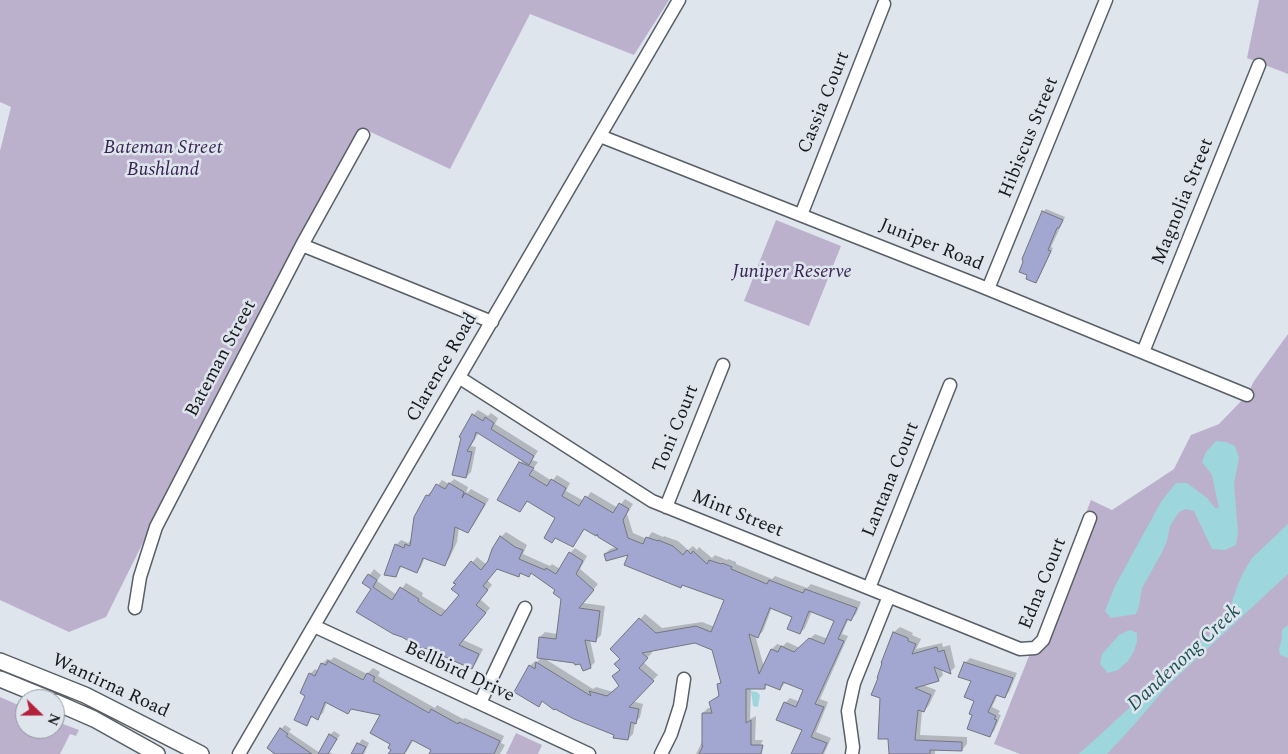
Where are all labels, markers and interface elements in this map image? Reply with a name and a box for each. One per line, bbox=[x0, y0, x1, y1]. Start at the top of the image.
street label: Cassia Court bbox=[794, 49, 856, 157]
street label: Hibiscus Street bbox=[995, 74, 1065, 202]
street label: Magnolia Street bbox=[1148, 135, 1220, 269]
park label: Bateman Street Bushland bbox=[103, 138, 223, 182]
street label: Juniper Road bbox=[876, 215, 986, 277]
park label: Juniper Reserve bbox=[732, 262, 852, 284]
street label: Bateman Street bbox=[182, 297, 262, 421]
street label: Clarence Road bbox=[403, 309, 483, 427]
street label: Toni Court bbox=[649, 382, 705, 476]
street label: Lantana Court bbox=[859, 419, 925, 541]
street label: Mint Street bbox=[688, 486, 786, 544]
street label: Edna Court bbox=[1015, 535, 1073, 633]
water label: Dandenong Creek bbox=[1123, 600, 1247, 718]
street label: Bellbird Drive bbox=[400, 638, 518, 708]
street label: Wantirna Road bbox=[48, 650, 172, 724]
north arrow bbox=[15, 689, 65, 739]
text: N bbox=[42, 710, 65, 729]

